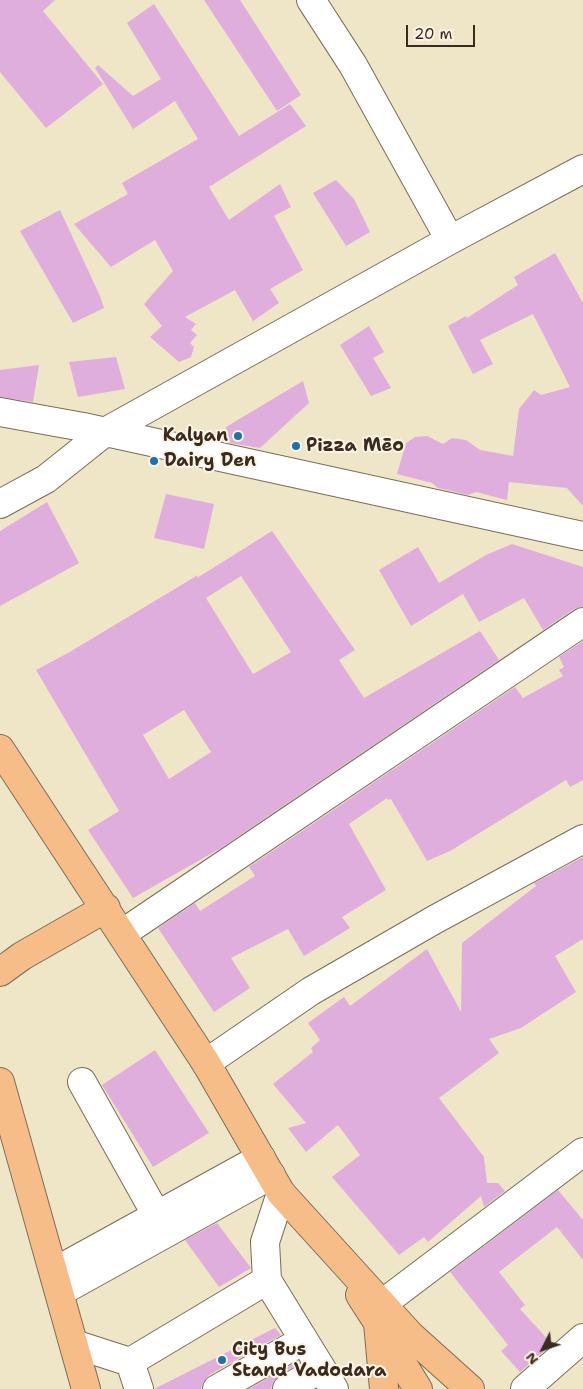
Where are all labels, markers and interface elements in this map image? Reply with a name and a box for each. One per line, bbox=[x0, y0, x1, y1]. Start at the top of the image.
scale bar bbox=[408, 15, 477, 47]
text: 20 m bbox=[414, 24, 453, 44]
place label: Kalyan bbox=[163, 425, 228, 447]
marker: Kalyan bbox=[232, 430, 244, 442]
place label: Pizza Mēo bbox=[306, 435, 404, 457]
marker: Pizza Mēo bbox=[290, 440, 302, 452]
place label: Dairy Den bbox=[164, 450, 256, 472]
marker: Dairy Den bbox=[148, 455, 160, 467]
north arrow bbox=[518, 1324, 568, 1374]
place label: City Bus Stand Vadodara bbox=[232, 1339, 387, 1382]
text: N bbox=[521, 1349, 542, 1369]
marker: City Bus Stand Vadodara bbox=[216, 1354, 228, 1366]

